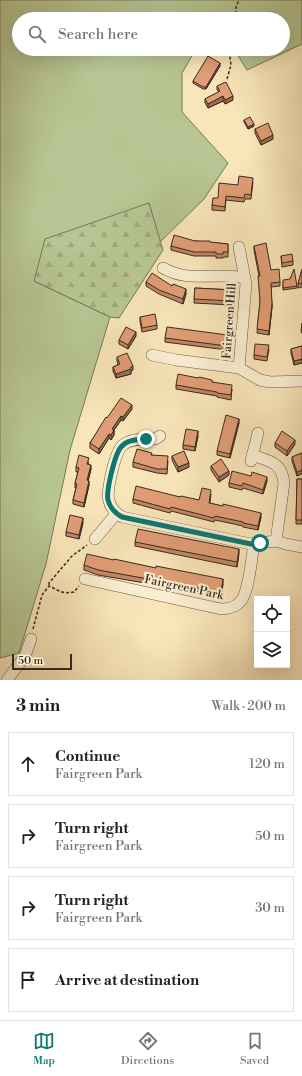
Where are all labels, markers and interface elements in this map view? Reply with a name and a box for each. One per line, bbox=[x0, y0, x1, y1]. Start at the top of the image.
search box bbox=[12, 12, 290, 56]
icon: search bbox=[26, 23, 48, 45]
text: Search here bbox=[58, 25, 138, 44]
street label: Fairgreen Hill bbox=[219, 282, 240, 360]
route end bbox=[137, 430, 155, 448]
route start bbox=[251, 534, 269, 552]
street label: Fairgreen Park bbox=[143, 572, 226, 603]
map controls bbox=[254, 596, 290, 668]
button: locate bbox=[254, 596, 290, 632]
button: layers bbox=[254, 632, 290, 668]
scale bar bbox=[12, 652, 72, 671]
text: 50 m bbox=[18, 654, 43, 668]
text: 3 min bbox=[16, 695, 60, 717]
text: Walk · 200 m bbox=[212, 698, 286, 714]
text: Continue bbox=[55, 747, 120, 766]
icon: ahead bbox=[17, 753, 39, 775]
text: 120 m bbox=[249, 756, 285, 772]
text: Fairgreen Park bbox=[55, 766, 142, 782]
text: Turn right bbox=[55, 819, 129, 838]
icon: right bbox=[17, 825, 39, 847]
text: 50 m bbox=[255, 828, 285, 844]
text: Fairgreen Park bbox=[55, 838, 142, 854]
text: Turn right bbox=[55, 891, 129, 910]
icon: right bbox=[17, 897, 39, 919]
text: 30 m bbox=[255, 900, 285, 916]
text: Fairgreen Park bbox=[55, 910, 142, 926]
icon: arrive bbox=[17, 969, 39, 991]
text: Arrive at destination bbox=[55, 971, 199, 990]
tab: Map bbox=[33, 1030, 55, 1068]
tab: Directions bbox=[121, 1030, 174, 1068]
tab: Saved bbox=[240, 1030, 269, 1068]

